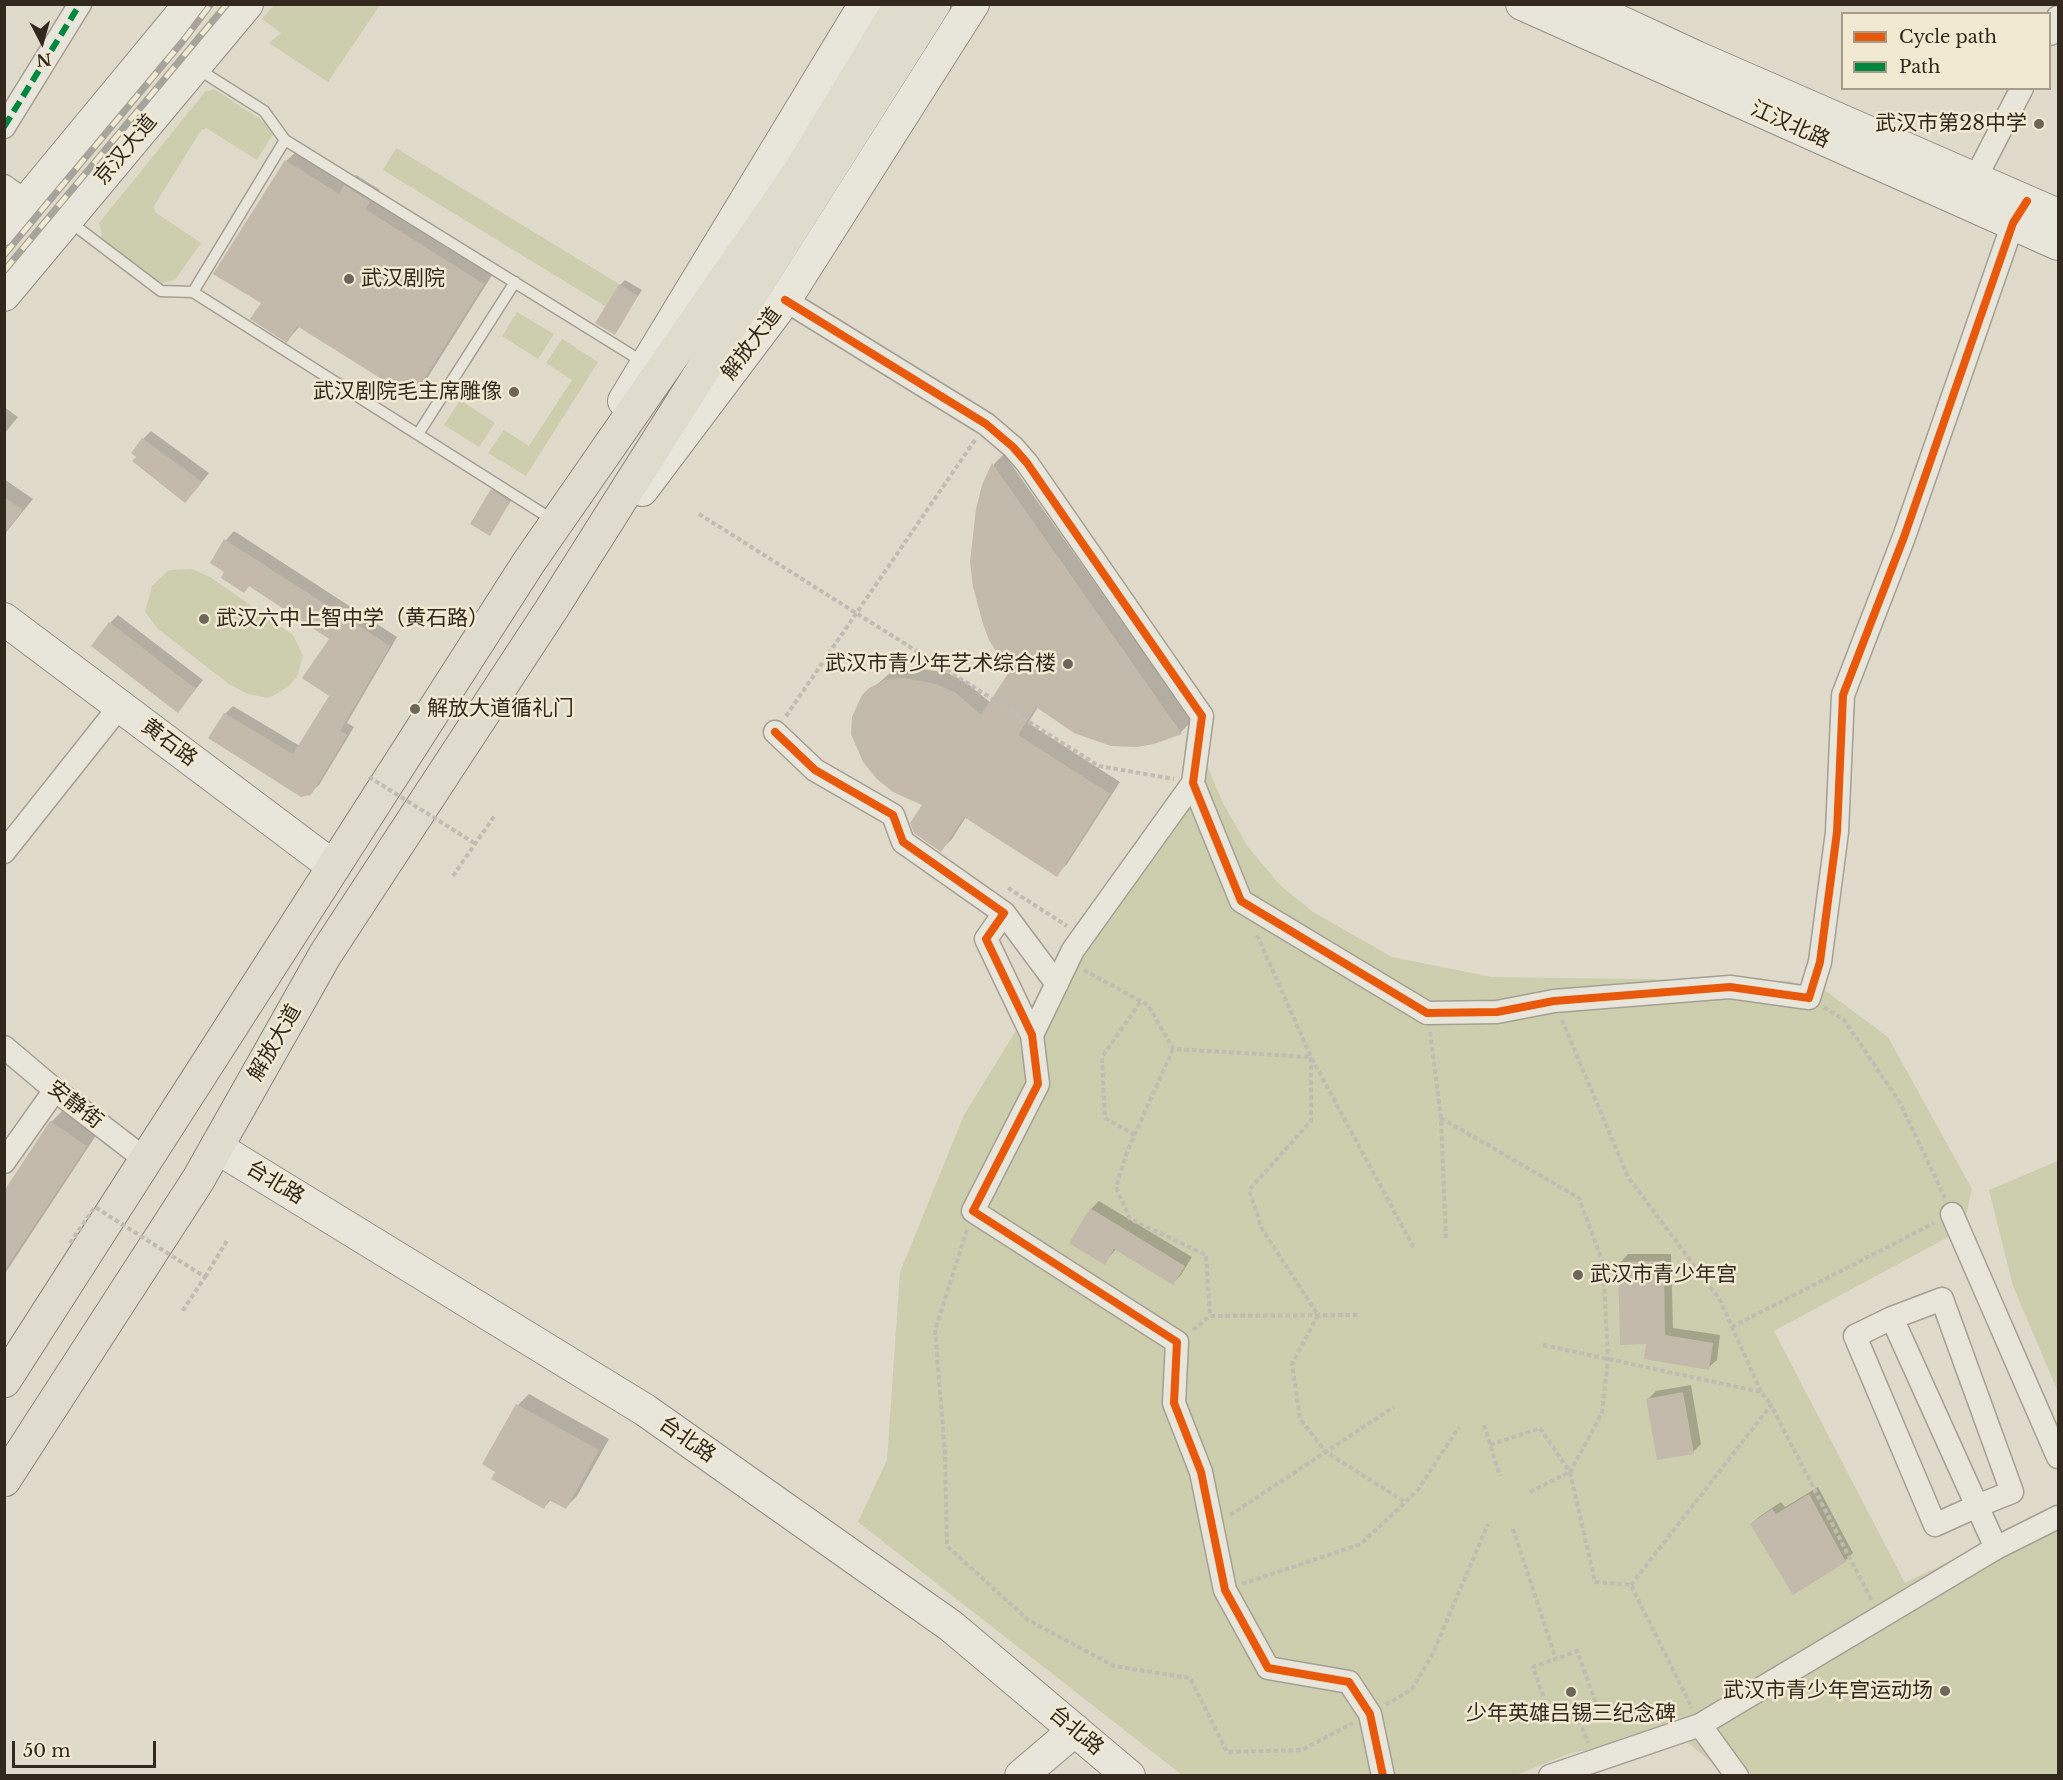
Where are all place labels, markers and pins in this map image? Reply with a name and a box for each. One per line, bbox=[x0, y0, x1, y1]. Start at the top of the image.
place label: 武汉市第28中学 bbox=[1875, 111, 2027, 137]
marker: 武汉市第28中学 bbox=[2032, 117, 2046, 131]
place label: 武汉剧院 bbox=[361, 266, 445, 292]
marker: 武汉剧院 bbox=[342, 272, 356, 286]
place label: 武汉剧院毛主席雕像 bbox=[313, 379, 502, 405]
marker: 武汉剧院毛主席雕像 bbox=[507, 385, 521, 399]
place label: 武汉六中上智中学（黄石路） bbox=[216, 606, 489, 632]
marker: 武汉六中上智中学（黄石路） bbox=[197, 612, 211, 626]
place label: 武汉市青少年艺术综合楼 bbox=[825, 651, 1056, 677]
marker: 武汉市青少年艺术综合楼 bbox=[1061, 657, 1075, 671]
place label: 解放大道循礼门 bbox=[427, 696, 574, 722]
marker: 解放大道循礼门 bbox=[408, 702, 422, 716]
place label: 武汉市青少年宫 bbox=[1590, 1262, 1737, 1288]
marker: 武汉市青少年宫 bbox=[1571, 1268, 1585, 1282]
place label: 武汉市青少年宫运动场 bbox=[1723, 1678, 1933, 1704]
marker: 武汉市青少年宫运动场 bbox=[1938, 1684, 1952, 1698]
marker: 少年英雄吕锡三纪念碑 bbox=[1564, 1685, 1578, 1699]
place label: 少年英雄吕锡三纪念碑 bbox=[1466, 1701, 1676, 1727]

